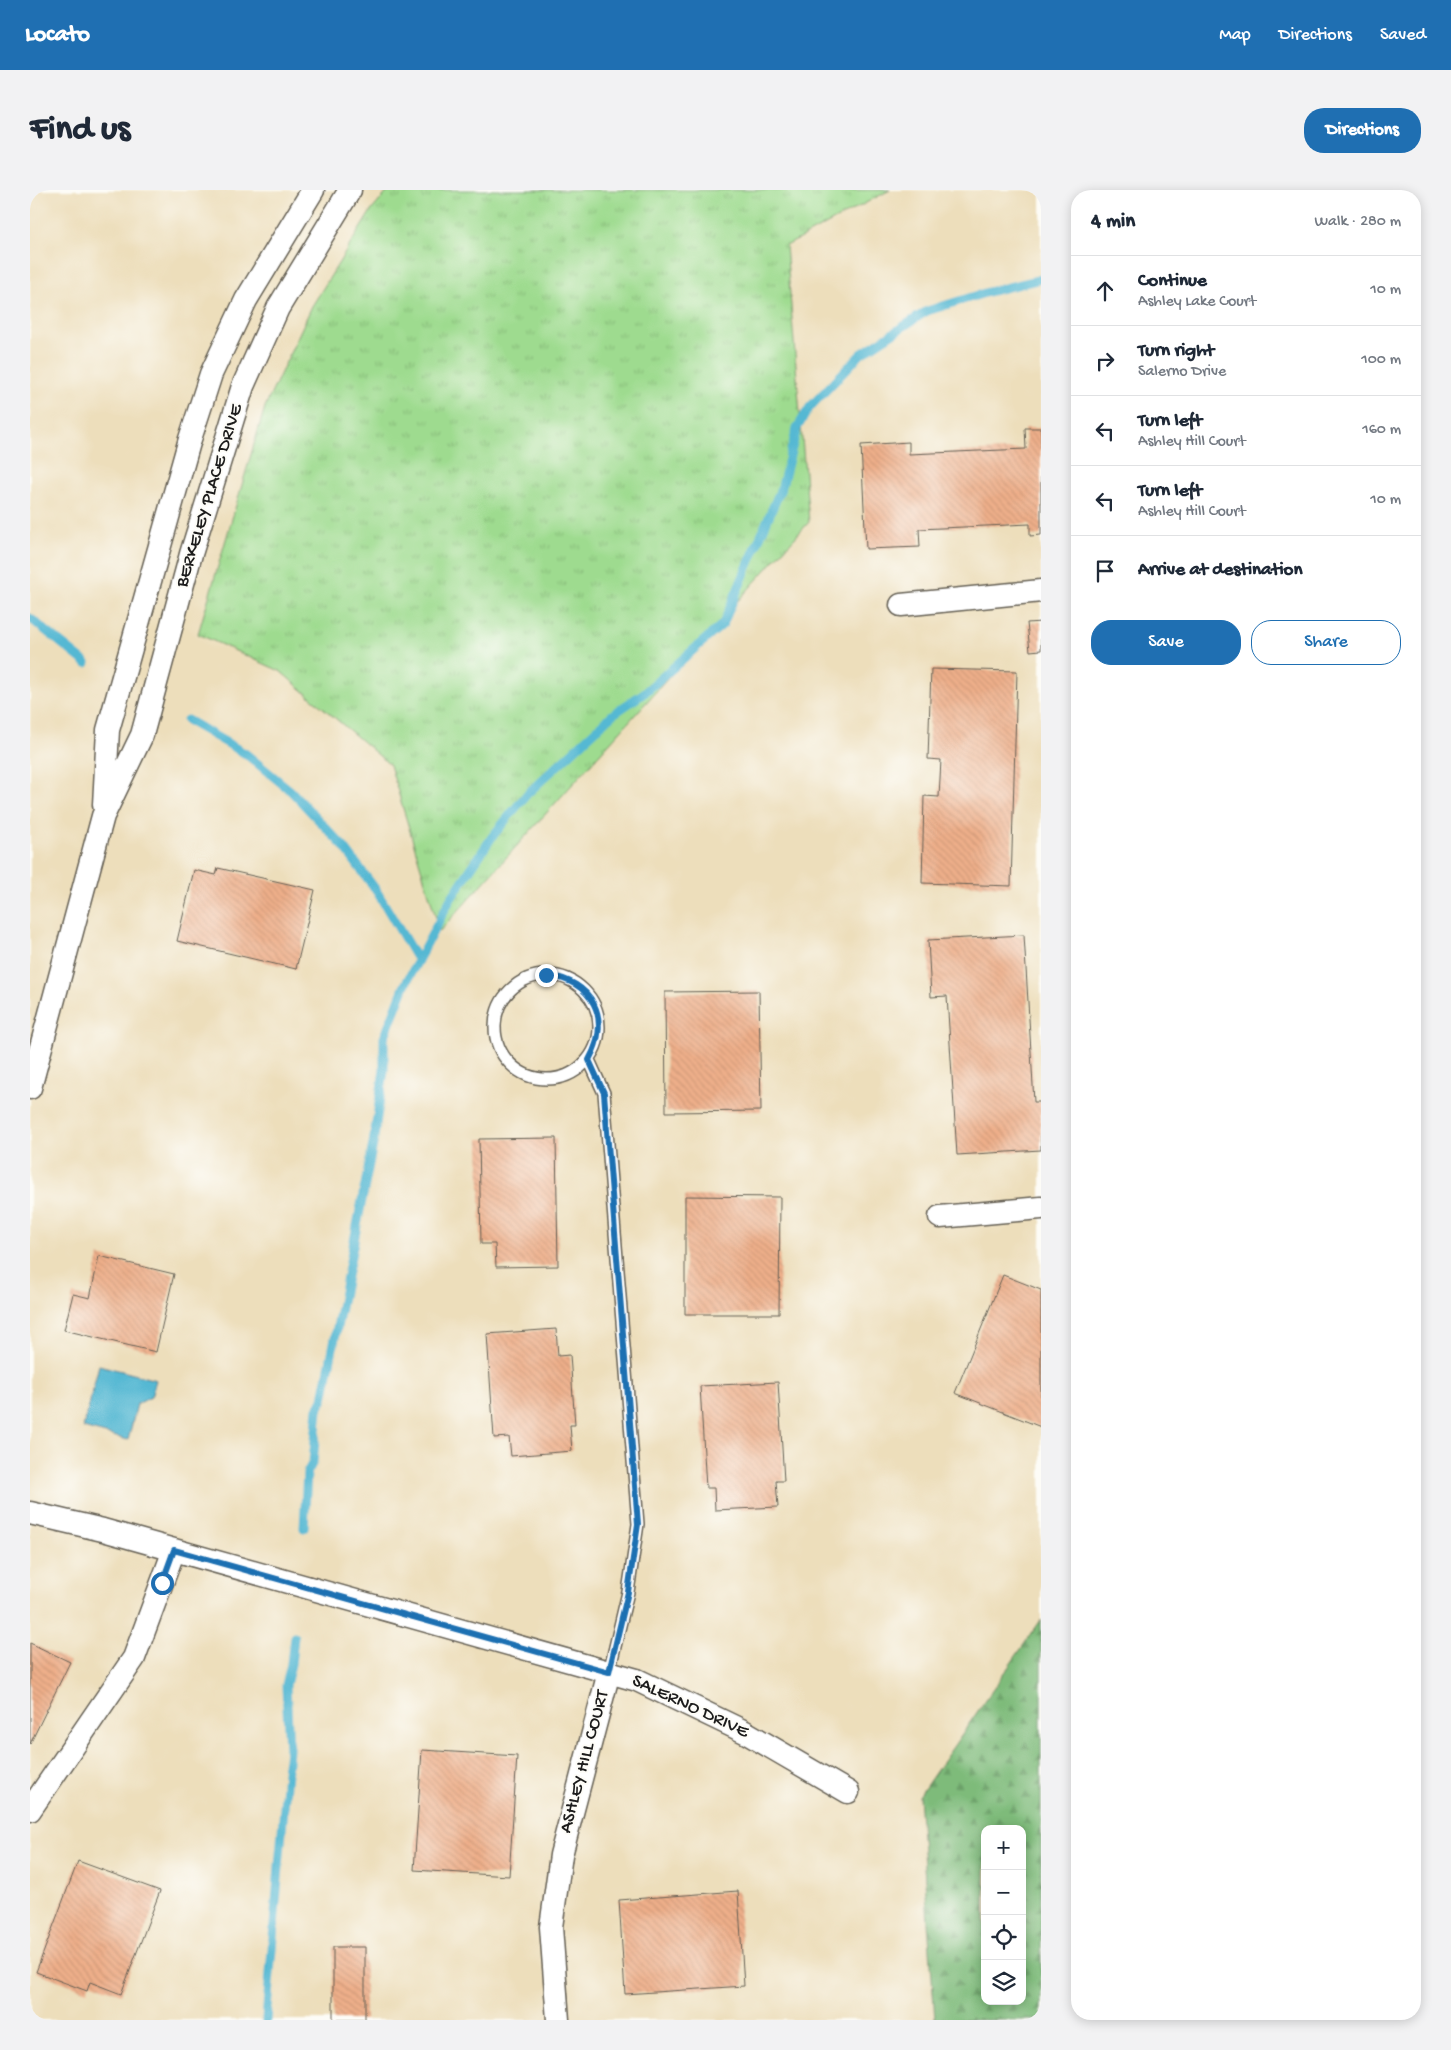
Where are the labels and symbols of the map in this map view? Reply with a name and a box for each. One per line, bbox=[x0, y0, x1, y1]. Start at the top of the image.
street label: BERKELEY PLACE DRIVE bbox=[171, 400, 249, 591]
route end bbox=[535, 964, 558, 987]
route start bbox=[151, 1572, 174, 1595]
street label: SALERNO DRIVE bbox=[628, 1670, 753, 1745]
street label: ASHLEY HILL COURT bbox=[555, 1687, 615, 1836]

